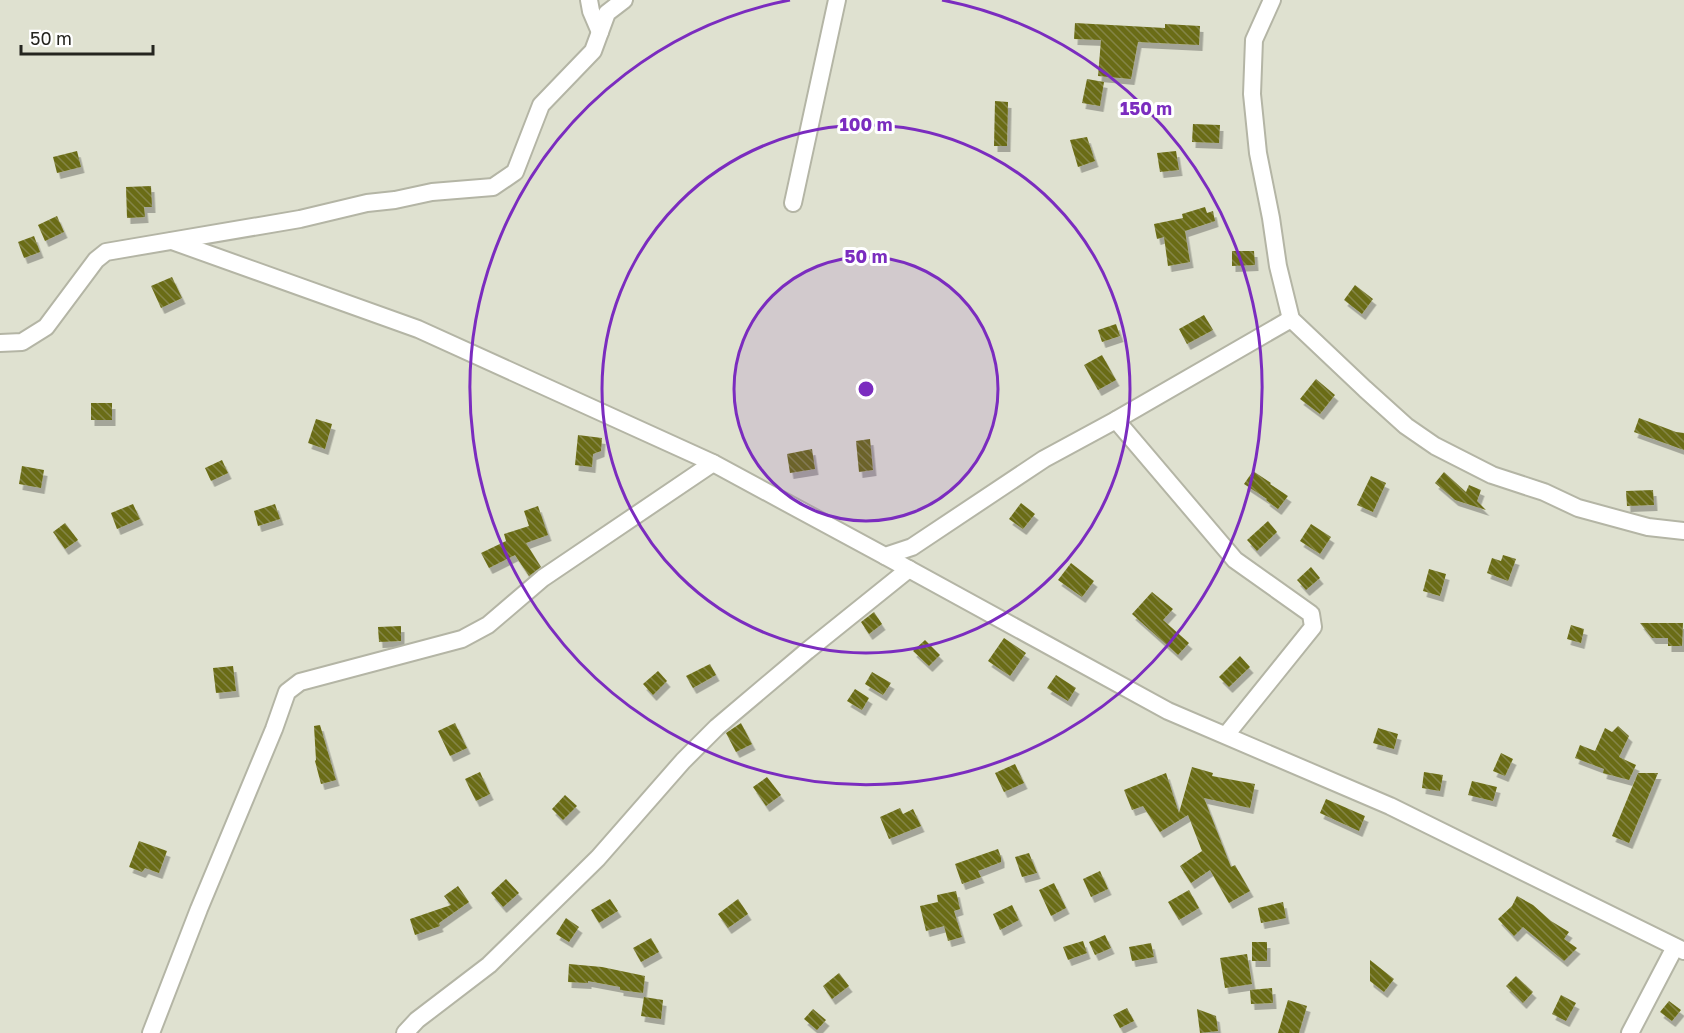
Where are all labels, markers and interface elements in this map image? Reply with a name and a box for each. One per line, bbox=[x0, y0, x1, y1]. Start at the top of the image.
scale bar bbox=[21, 18, 153, 56]
text: 50 m bbox=[30, 27, 72, 49]
text: 150 m bbox=[1120, 97, 1172, 119]
text: 100 m bbox=[840, 113, 892, 135]
text: 50 m bbox=[845, 245, 887, 267]
centre of rings bbox=[856, 379, 876, 399]

